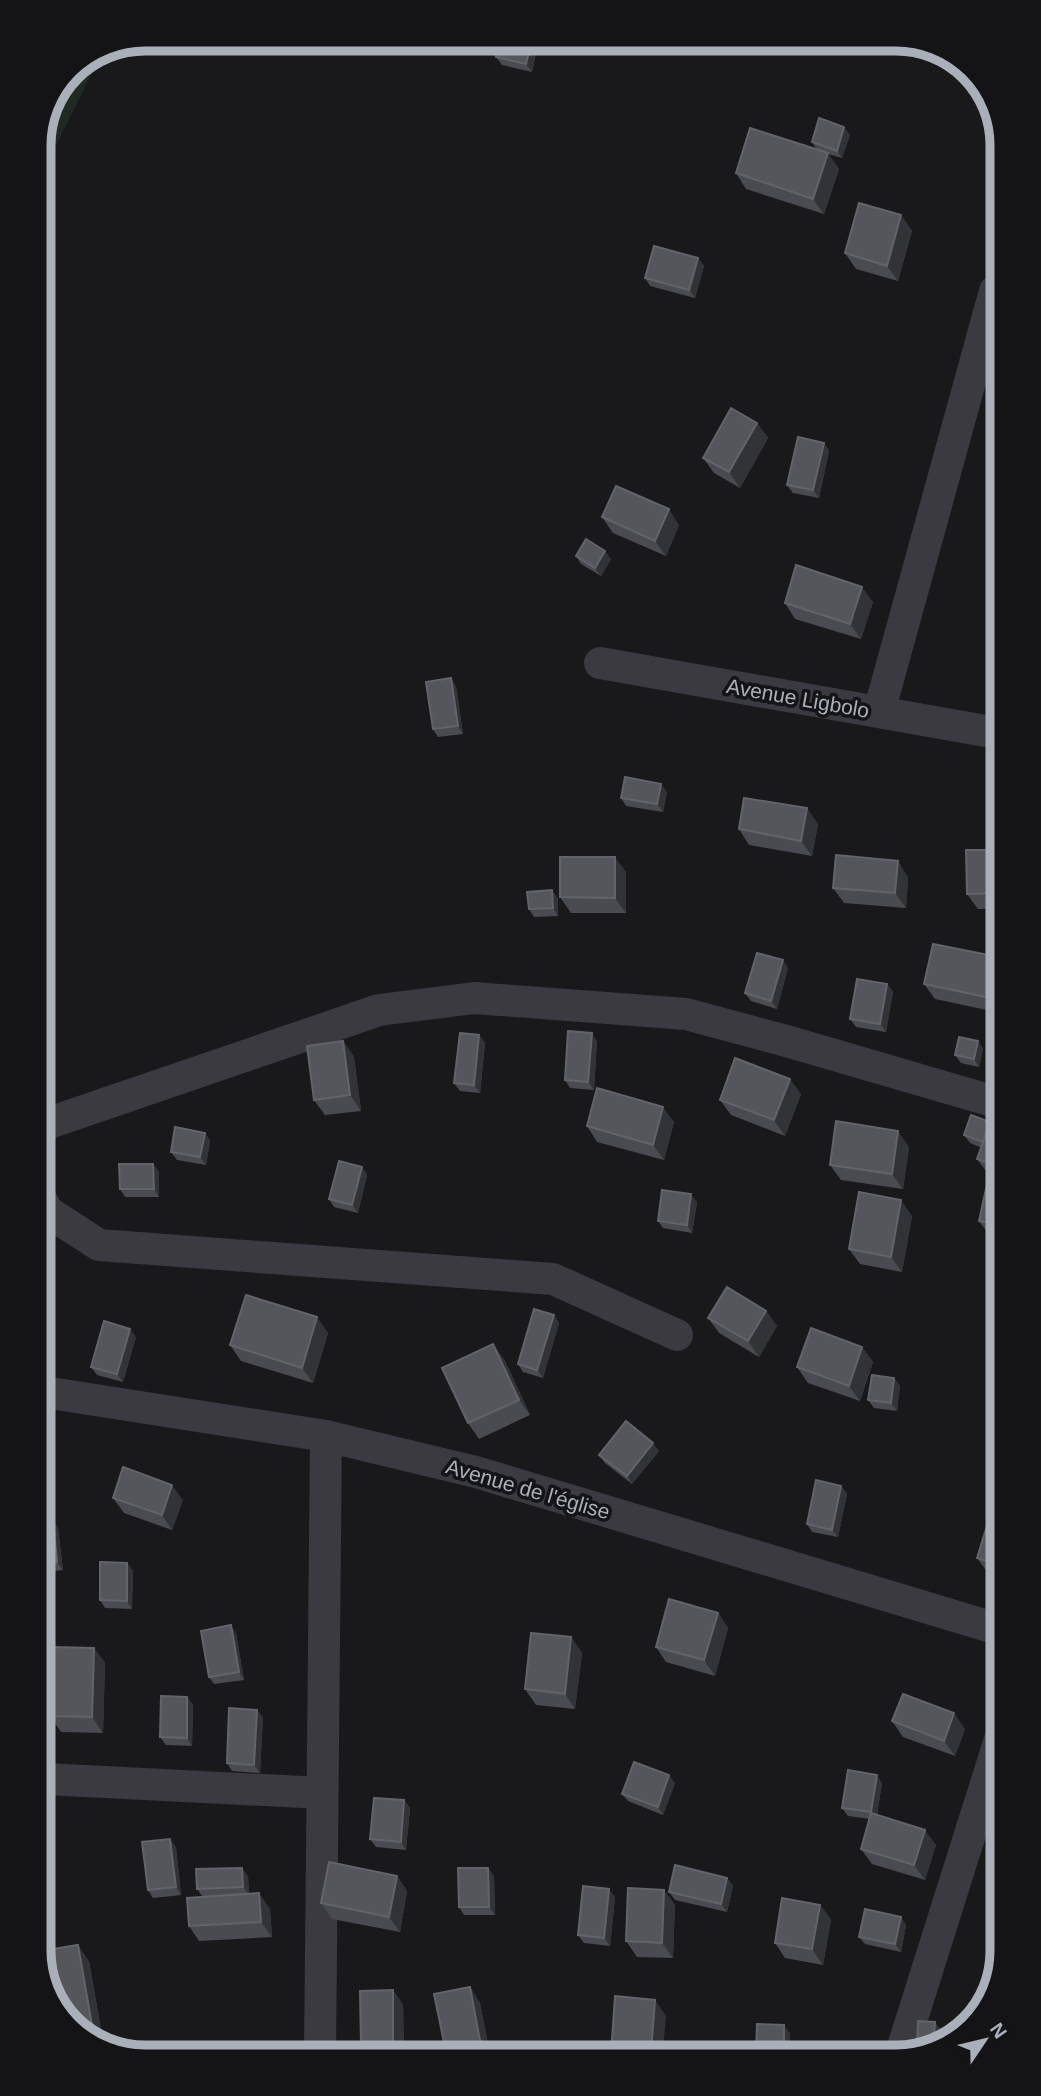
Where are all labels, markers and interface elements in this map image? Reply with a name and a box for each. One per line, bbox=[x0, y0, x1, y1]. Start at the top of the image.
street label: Avenue Ligbolo bbox=[725, 674, 871, 722]
street label: Avenue de l'église bbox=[443, 1455, 613, 1523]
north arrow bbox=[950, 2005, 1020, 2075]
text: N bbox=[986, 2019, 1011, 2042]

